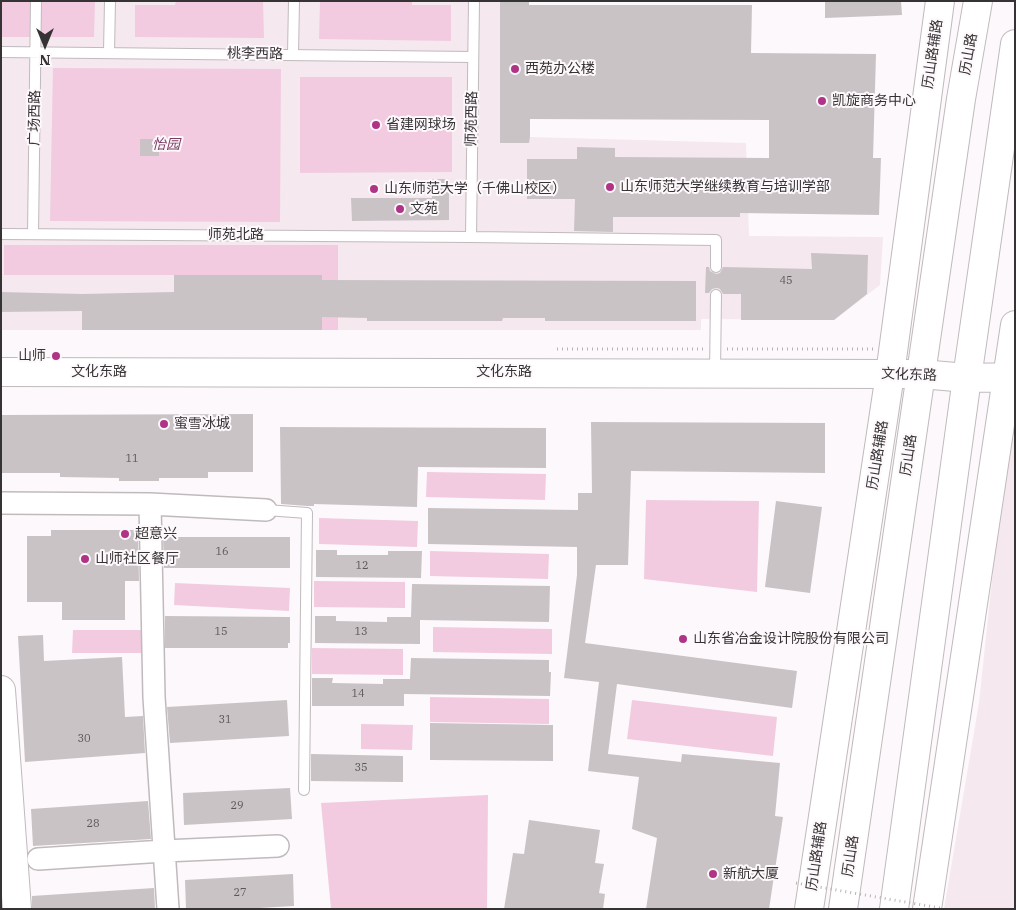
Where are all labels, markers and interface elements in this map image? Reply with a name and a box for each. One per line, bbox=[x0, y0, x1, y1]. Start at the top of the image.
street label: 历山路辅路 bbox=[920, 18, 946, 90]
north arrow bbox=[20, 20, 70, 70]
street label: 历山路 bbox=[957, 32, 981, 76]
street label: 桃李西路 bbox=[227, 45, 283, 63]
text: N bbox=[39, 51, 51, 69]
place label: 西苑办公楼 bbox=[525, 61, 595, 77]
marker: 西苑办公楼 bbox=[509, 63, 521, 75]
street label: 广场西路 bbox=[26, 90, 44, 146]
street label: 师苑西路 bbox=[463, 91, 481, 147]
place label: 凯旋商务中心 bbox=[832, 93, 916, 109]
marker: 凯旋商务中心 bbox=[816, 95, 828, 107]
place label: 省建网球场 bbox=[386, 117, 456, 133]
marker: 省建网球场 bbox=[370, 119, 382, 131]
park label: 怡园 bbox=[152, 137, 180, 153]
place label: 山东师范大学继续教育与培训学部 bbox=[620, 179, 830, 195]
place label: 山东师范大学（千佛山校区） bbox=[384, 181, 566, 197]
marker: 山东师范大学继续教育与培训学部 bbox=[604, 181, 616, 193]
marker: 山东师范大学（千佛山校区） bbox=[368, 183, 380, 195]
place label: 文苑 bbox=[410, 201, 438, 217]
marker: 文苑 bbox=[394, 203, 406, 215]
street label: 师苑北路 bbox=[208, 227, 264, 243]
house number: 45 bbox=[779, 274, 793, 288]
place label: 山师 bbox=[18, 348, 46, 364]
marker: 山师 bbox=[50, 350, 62, 362]
street label: 文化东路 bbox=[71, 364, 127, 380]
street label: 文化东路 bbox=[476, 364, 532, 380]
street label: 文化东路 bbox=[881, 366, 937, 384]
place label: 蜜雪冰城 bbox=[174, 416, 230, 432]
marker: 蜜雪冰城 bbox=[158, 418, 170, 430]
street label: 历山路辅路 bbox=[864, 419, 892, 491]
street label: 历山路 bbox=[898, 433, 920, 477]
house number: 11 bbox=[125, 452, 139, 466]
place label: 超意兴 bbox=[135, 526, 177, 542]
marker: 超意兴 bbox=[119, 528, 131, 540]
house number: 16 bbox=[215, 545, 229, 559]
place label: 山师社区餐厅 bbox=[95, 551, 179, 567]
marker: 山师社区餐厅 bbox=[79, 553, 91, 565]
house number: 12 bbox=[355, 559, 369, 573]
house number: 15 bbox=[214, 625, 228, 639]
house number: 13 bbox=[354, 625, 368, 639]
place label: 山东省冶金设计院股份有限公司 bbox=[693, 631, 889, 647]
marker: 山东省冶金设计院股份有限公司 bbox=[677, 633, 689, 645]
house number: 14 bbox=[351, 687, 365, 701]
house number: 31 bbox=[218, 713, 232, 727]
house number: 30 bbox=[77, 732, 91, 746]
house number: 35 bbox=[354, 761, 368, 775]
house number: 29 bbox=[230, 799, 244, 813]
house number: 28 bbox=[86, 817, 100, 831]
street label: 历山路辅路 bbox=[804, 820, 830, 892]
street label: 历山路 bbox=[840, 834, 862, 878]
place label: 新航大厦 bbox=[723, 866, 779, 882]
marker: 新航大厦 bbox=[707, 868, 719, 880]
house number: 27 bbox=[233, 886, 247, 900]

